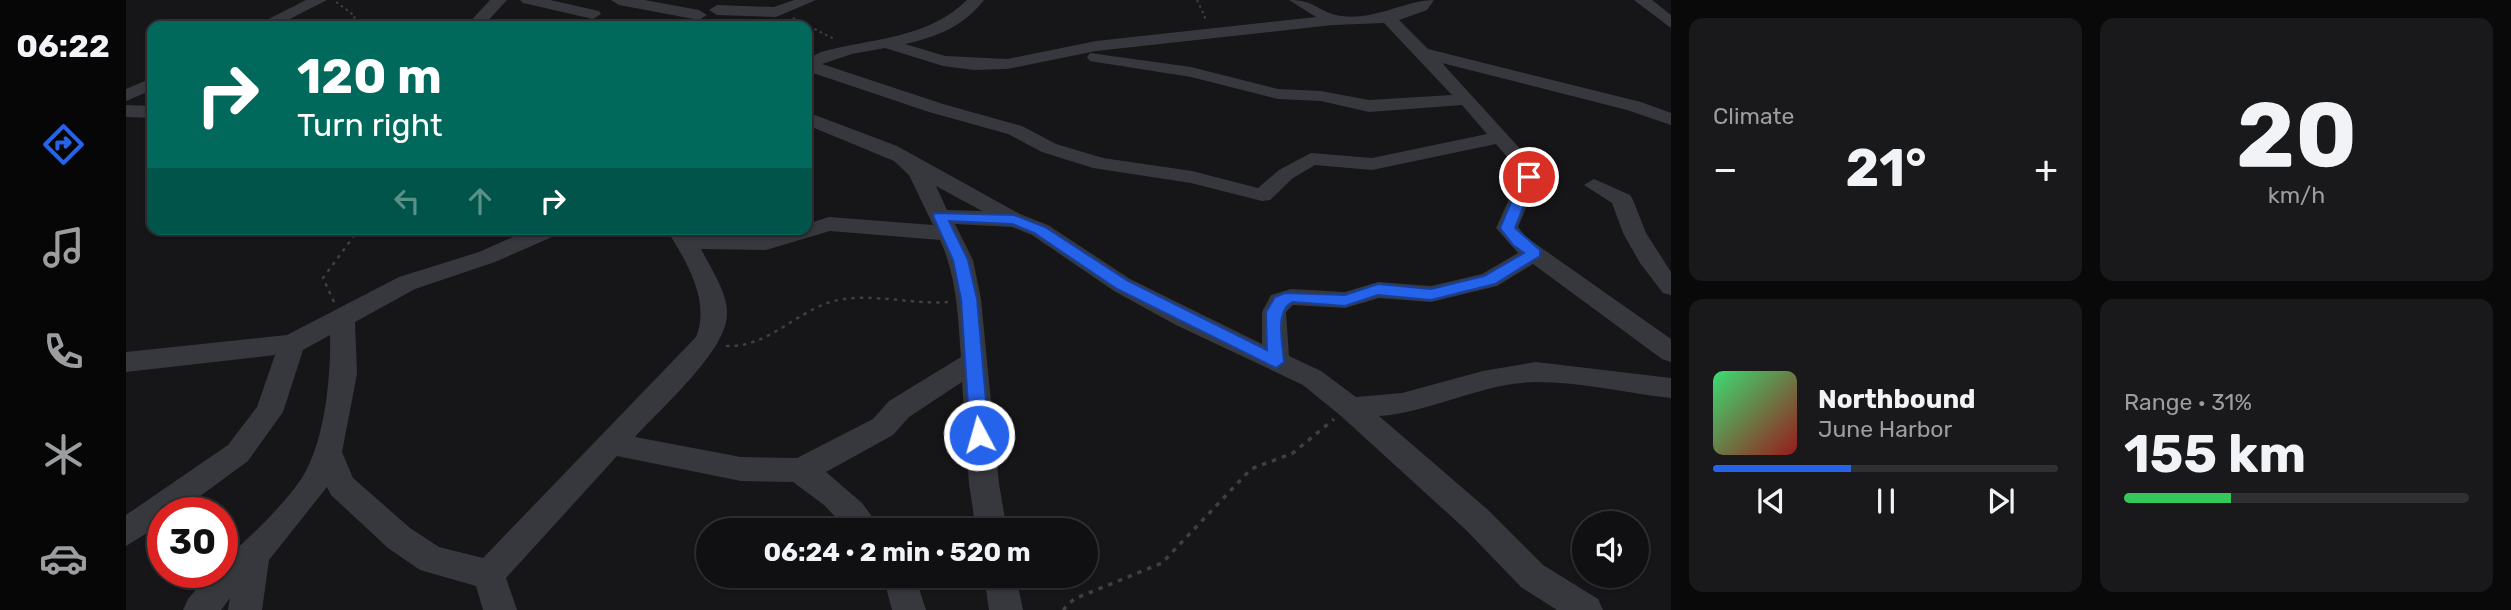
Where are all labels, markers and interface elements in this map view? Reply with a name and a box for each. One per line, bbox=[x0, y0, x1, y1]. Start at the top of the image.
text: 06:22 bbox=[16, 27, 110, 65]
text: 120 m bbox=[297, 47, 442, 105]
icon: right bbox=[182, 49, 273, 140]
text: 20 bbox=[2236, 81, 2357, 189]
text: Climate bbox=[1713, 102, 1794, 130]
text: Turn right bbox=[297, 106, 442, 144]
icon: directions bbox=[39, 120, 88, 169]
text: 21° bbox=[1846, 137, 1927, 199]
text: − bbox=[1713, 146, 1738, 192]
text: + bbox=[2034, 146, 2058, 192]
pin bbox=[1499, 147, 1559, 207]
icon: arrive bbox=[1510, 158, 1548, 196]
text: km/h bbox=[2268, 181, 2325, 209]
icon: left bbox=[388, 182, 426, 220]
icon: ahead bbox=[461, 182, 499, 220]
icon: right bbox=[534, 182, 572, 220]
icon: music bbox=[39, 223, 88, 272]
icon: phone bbox=[39, 327, 88, 376]
text: Northbound bbox=[1818, 384, 1976, 415]
text: Range · 31% bbox=[2124, 388, 2252, 416]
position arrow bbox=[942, 398, 1016, 472]
text: June Harbor bbox=[1818, 415, 1952, 443]
text: 155 km bbox=[2124, 423, 2306, 485]
icon: climate bbox=[39, 430, 88, 479]
icon: previous bbox=[1752, 482, 1790, 520]
icon: pause bbox=[1867, 482, 1905, 520]
icon: next bbox=[1982, 482, 2020, 520]
speed limit sign: 30 bbox=[147, 497, 238, 588]
map controls bbox=[1572, 511, 1649, 588]
button: sound bbox=[1572, 511, 1649, 588]
icon: car bbox=[39, 534, 88, 583]
text: 06:24 · 2 min · 520 m bbox=[763, 537, 1031, 568]

